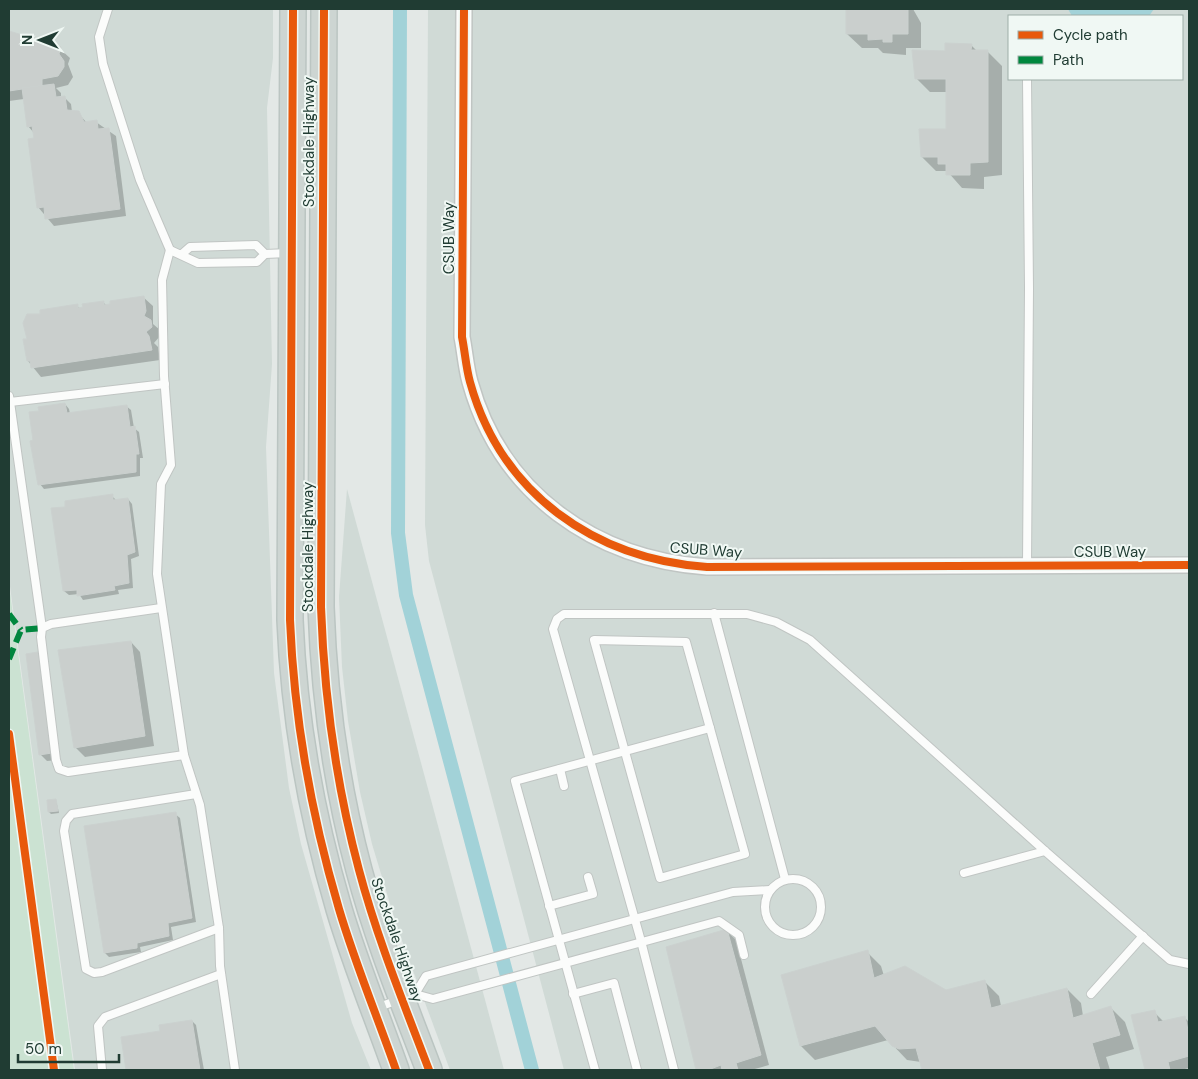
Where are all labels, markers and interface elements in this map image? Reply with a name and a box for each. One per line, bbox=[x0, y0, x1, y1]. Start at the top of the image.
north arrow bbox=[15, 15, 65, 65]
legend bbox=[1008, 15, 1183, 80]
text: Cycle path bbox=[1053, 25, 1128, 45]
text: N bbox=[18, 35, 36, 45]
text: Path bbox=[1053, 50, 1084, 70]
street label: Stockdale Highway bbox=[299, 76, 319, 207]
street label: CSUB Way bbox=[439, 201, 459, 274]
street label: Stockdale Highway bbox=[298, 481, 318, 612]
street label: CSUB Way bbox=[669, 537, 743, 563]
street label: CSUB Way bbox=[1074, 542, 1147, 562]
street label: Stockdale Highway bbox=[366, 875, 428, 1006]
scale bar bbox=[18, 1032, 119, 1064]
text: 50 m bbox=[25, 1039, 62, 1059]

